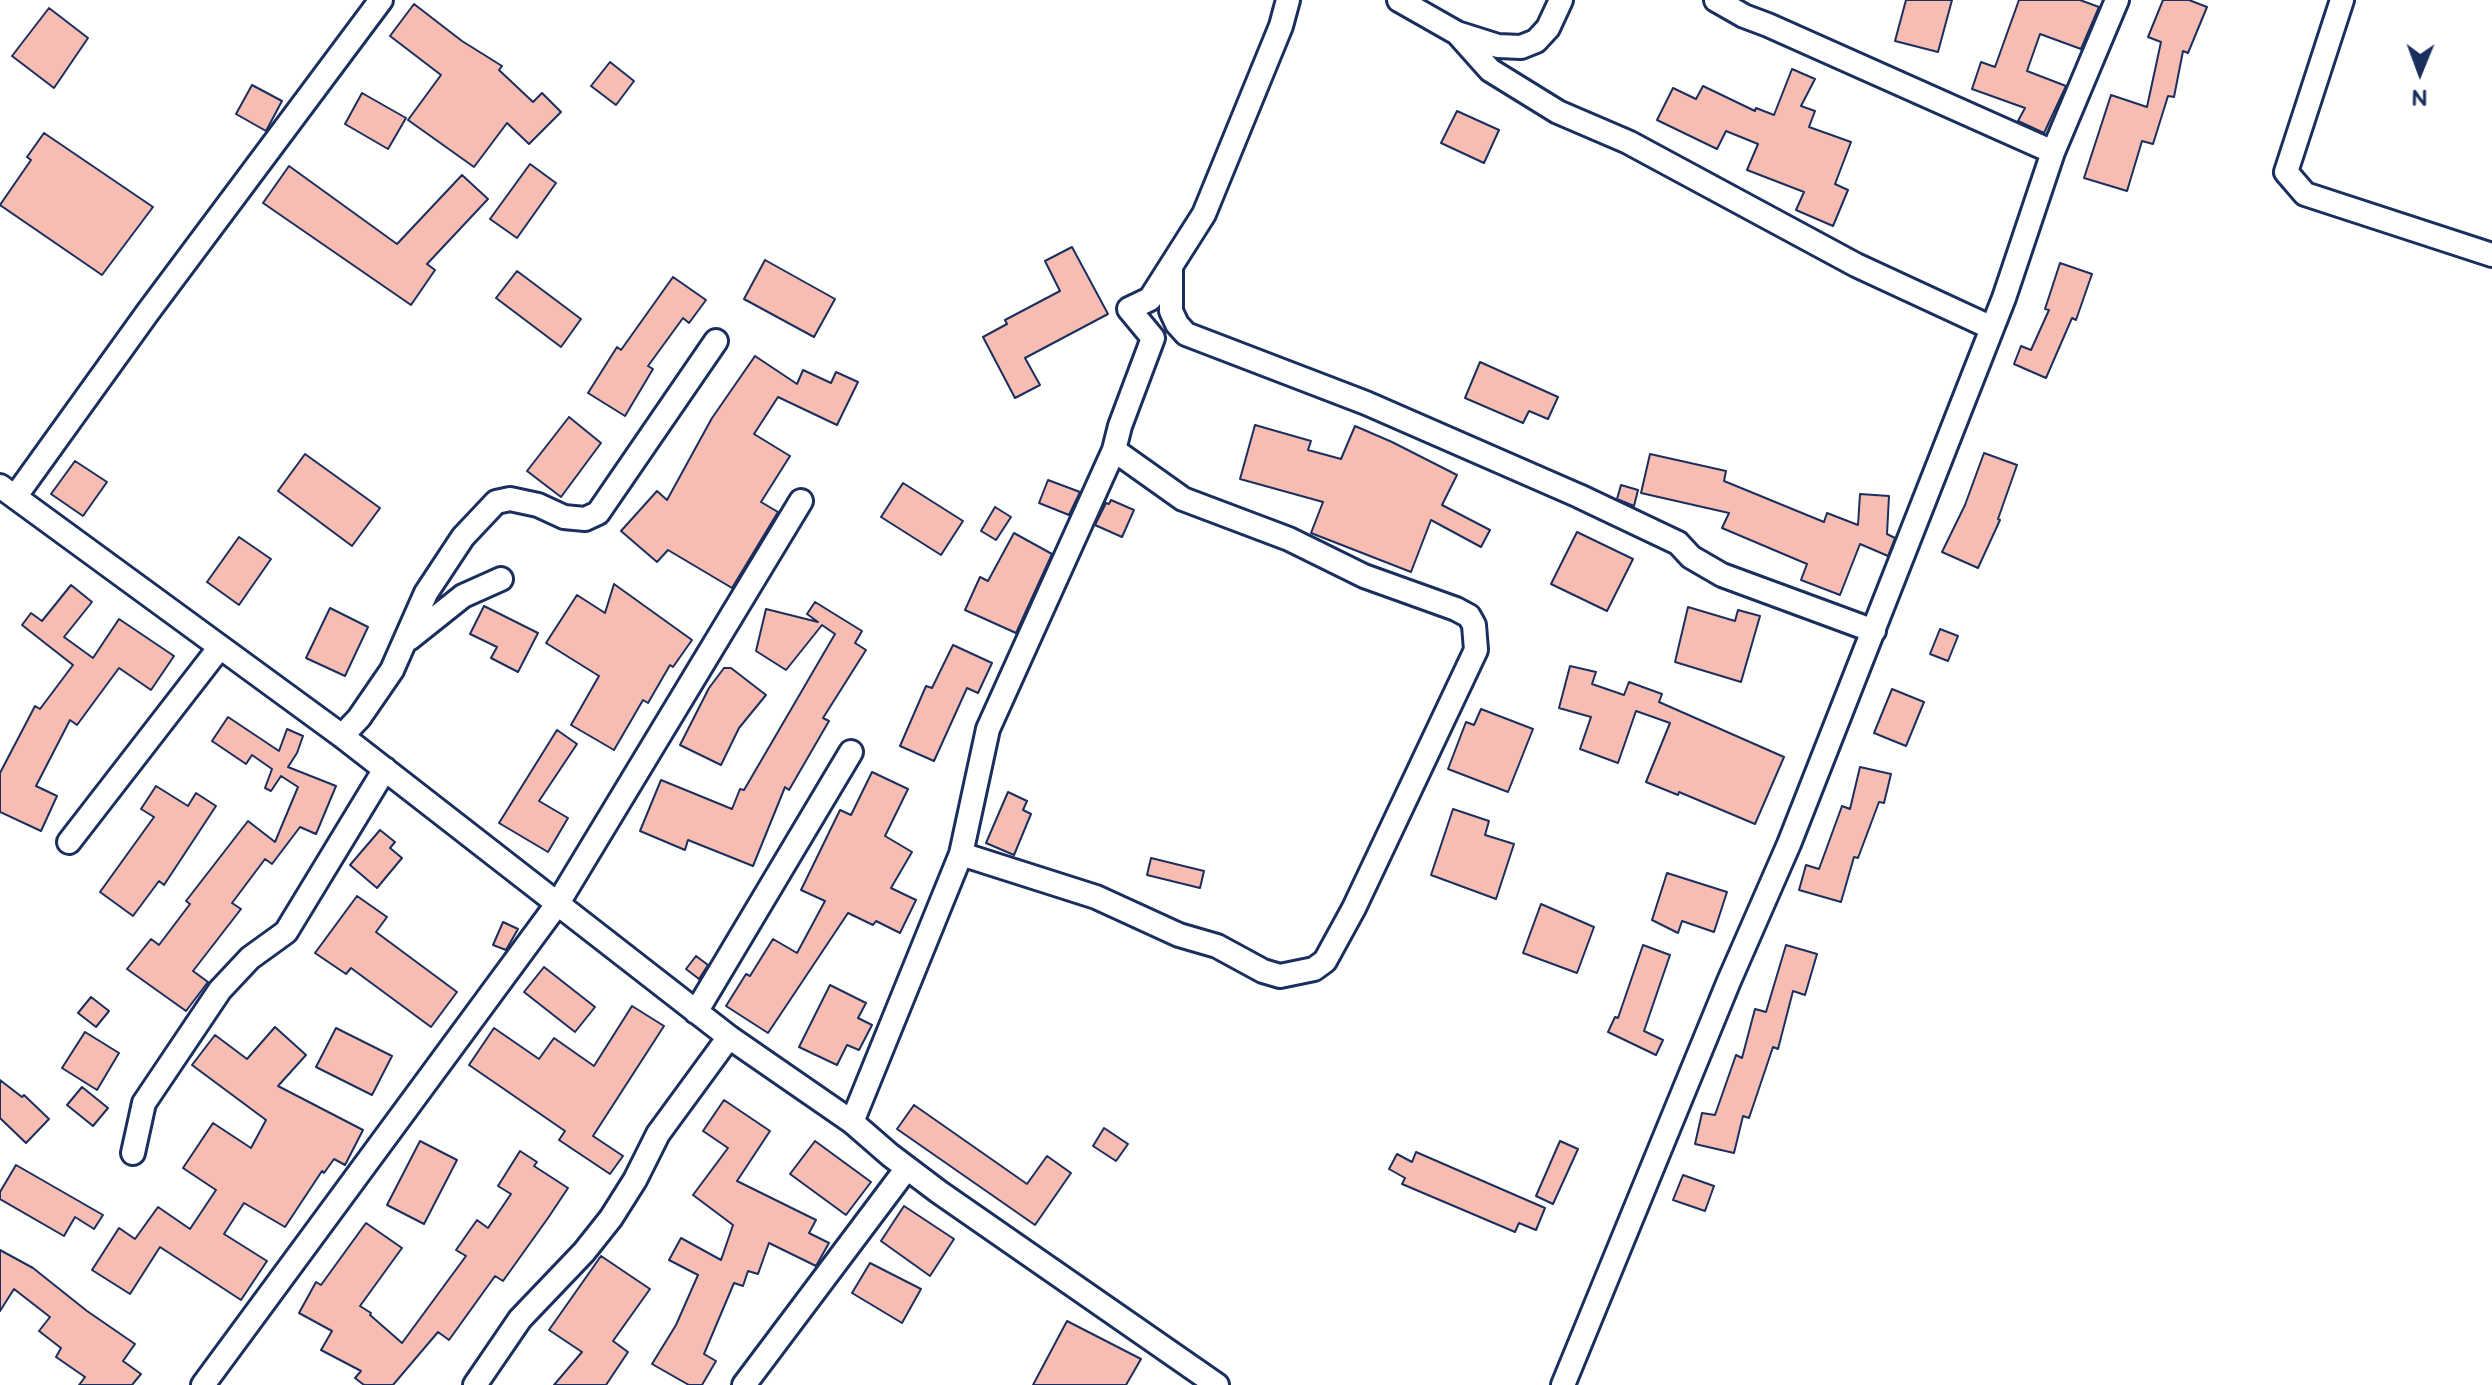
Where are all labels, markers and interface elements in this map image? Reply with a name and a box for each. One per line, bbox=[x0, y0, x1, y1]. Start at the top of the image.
north arrow bbox=[2380, 32, 2460, 112]
text: N bbox=[2411, 83, 2428, 110]

